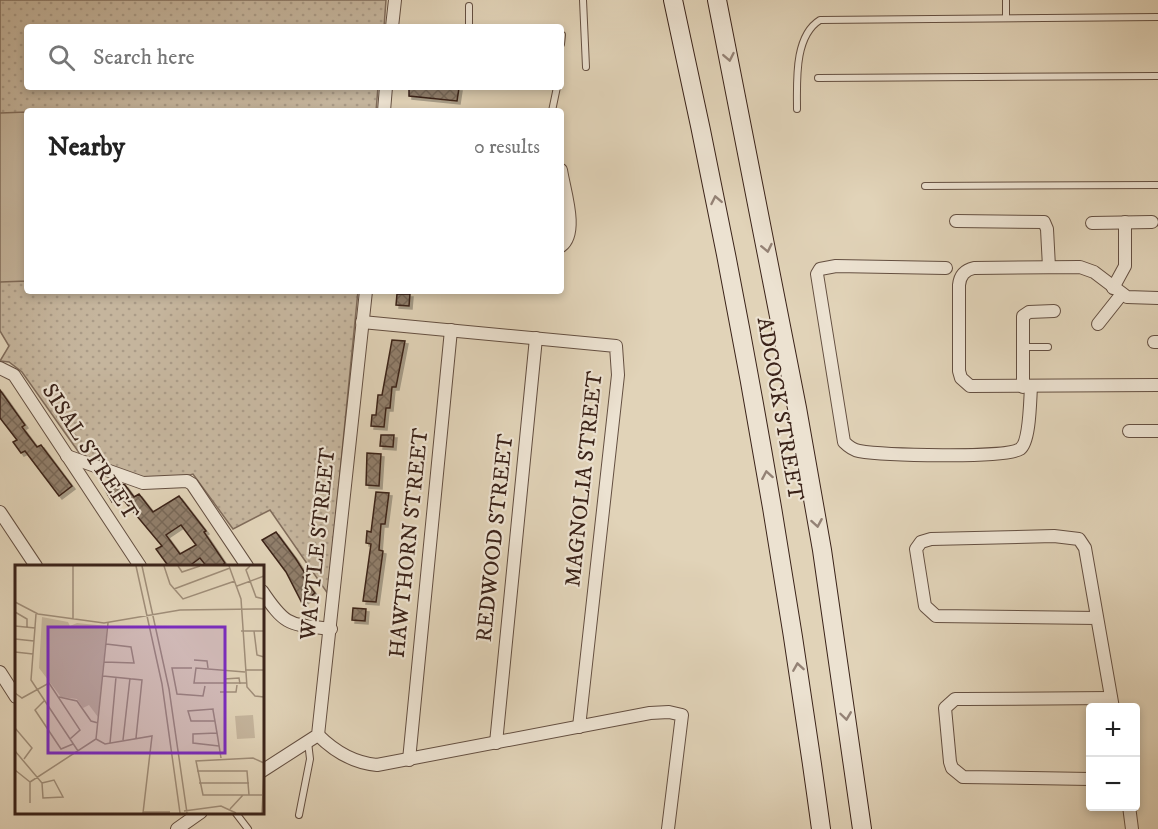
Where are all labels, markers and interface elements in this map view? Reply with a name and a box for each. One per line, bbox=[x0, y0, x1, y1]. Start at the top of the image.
search box bbox=[24, 24, 564, 90]
icon: search bbox=[45, 41, 78, 74]
text: Search here bbox=[93, 44, 195, 71]
one-way arrow bbox=[722, 52, 735, 62]
text: Nearby bbox=[48, 131, 125, 164]
text: 0 results bbox=[474, 135, 540, 160]
one-way arrow bbox=[710, 196, 723, 206]
one-way arrow bbox=[760, 243, 773, 253]
street label: ADCOCK STREET bbox=[751, 315, 810, 503]
street label: MAGNOLIA STREET bbox=[559, 369, 609, 588]
street label: SISAL STREET bbox=[36, 379, 144, 526]
street label: HAWTHORN STREET bbox=[384, 427, 435, 659]
street label: REDWOOD STREET bbox=[471, 432, 519, 643]
street label: WATTLE STREET bbox=[294, 446, 342, 643]
one-way arrow bbox=[761, 470, 774, 480]
one-way arrow bbox=[811, 518, 823, 528]
inset map bbox=[15, 565, 264, 814]
one-way arrow bbox=[792, 662, 804, 672]
map controls bbox=[1086, 703, 1140, 811]
button: + bbox=[1086, 703, 1140, 757]
one-way arrow bbox=[840, 711, 852, 720]
button: − bbox=[1086, 757, 1140, 811]

